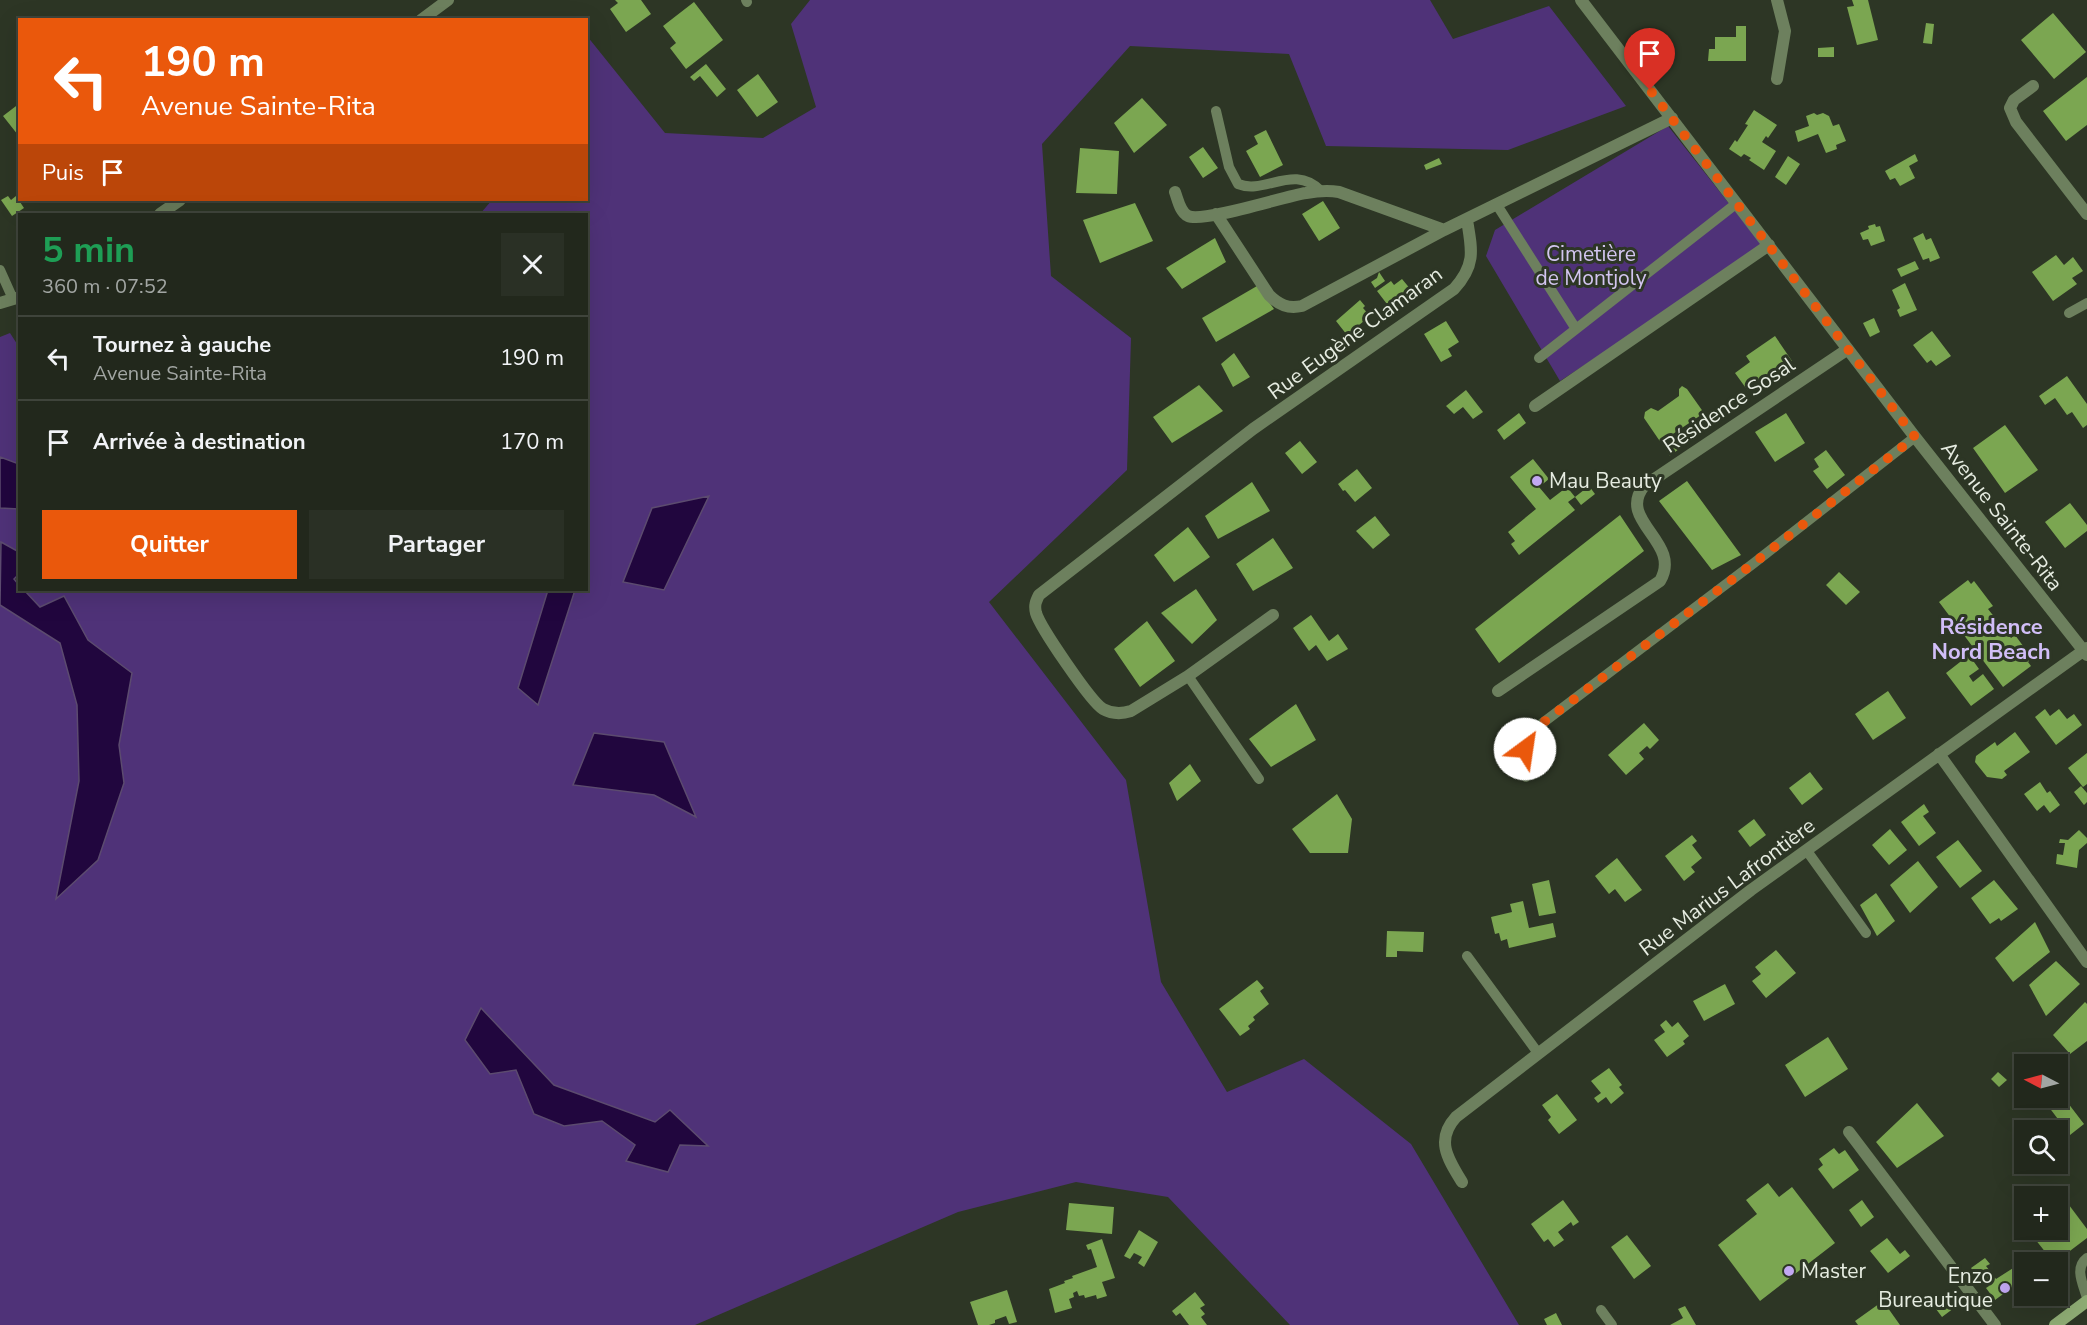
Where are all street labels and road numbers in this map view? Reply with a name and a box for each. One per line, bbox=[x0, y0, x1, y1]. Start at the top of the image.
street label: Rue Eugène Clamaran bbox=[1262, 260, 1448, 406]
street label: Résidence Sosal bbox=[1658, 350, 1801, 460]
street label: Avenue Sainte-Rita bbox=[1935, 435, 2069, 597]
street label: Rue Marius Lafrontière bbox=[1633, 812, 1821, 962]

